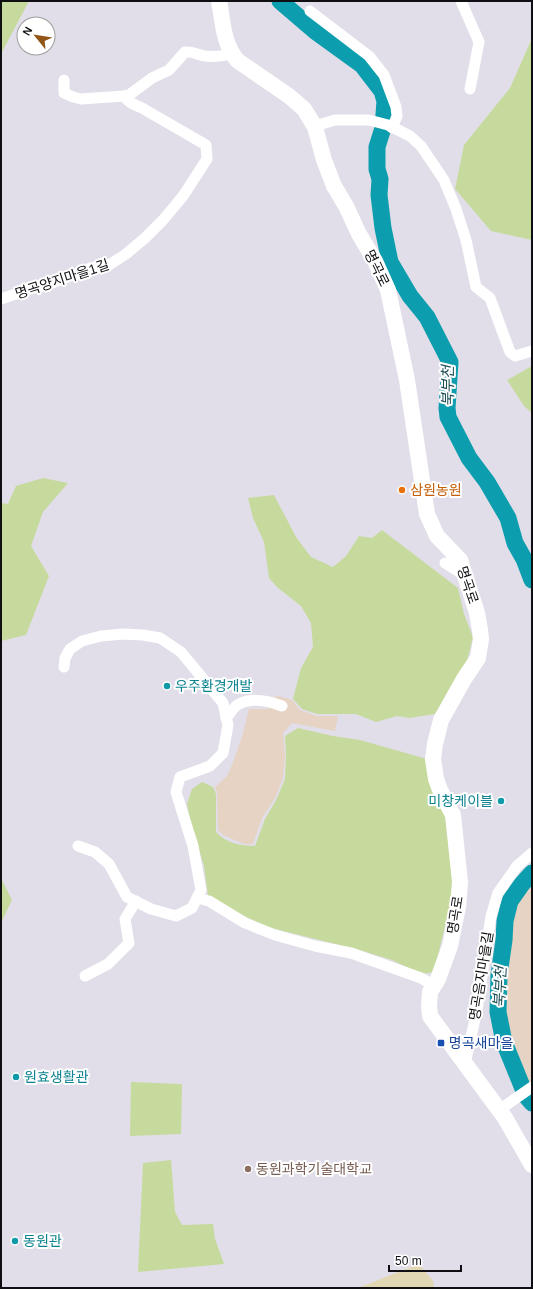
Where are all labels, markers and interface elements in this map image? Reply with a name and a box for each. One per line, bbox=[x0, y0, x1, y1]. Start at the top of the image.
north arrow bbox=[16, 16, 56, 56]
text: N bbox=[20, 25, 35, 37]
street label: 명곡로 bbox=[361, 247, 393, 289]
street label: 명곡양지마을1길 bbox=[13, 256, 111, 302]
water label: 북부천 bbox=[439, 363, 456, 407]
place label: 삼원농원 bbox=[410, 482, 462, 498]
marker: 삼원농원 bbox=[397, 485, 407, 495]
street label: 명곡로 bbox=[454, 564, 482, 606]
place label: 우주환경개발 bbox=[175, 678, 252, 694]
marker: 우주환경개발 bbox=[162, 681, 172, 691]
place label: 미창케이블 bbox=[429, 793, 493, 809]
marker: 미창케이블 bbox=[496, 796, 506, 806]
street label: 명곡로 bbox=[444, 895, 466, 935]
street label: 명곡음지마을길 bbox=[466, 930, 496, 1022]
water label: 북부천 bbox=[490, 964, 509, 1008]
place label: 명곡새마을 bbox=[449, 1035, 514, 1051]
marker: 명곡새마을 bbox=[436, 1038, 446, 1048]
place label: 원효생활관 bbox=[24, 1069, 89, 1085]
marker: 원효생활관 bbox=[11, 1072, 21, 1082]
place label: 동원과학기술대학교 bbox=[256, 1161, 372, 1177]
marker: 동원과학기술대학교 bbox=[243, 1164, 253, 1174]
place label: 동원관 bbox=[23, 1233, 62, 1249]
marker: 동원관 bbox=[10, 1236, 20, 1246]
scale bar bbox=[389, 1247, 461, 1273]
text: 50 m bbox=[395, 1254, 422, 1268]

